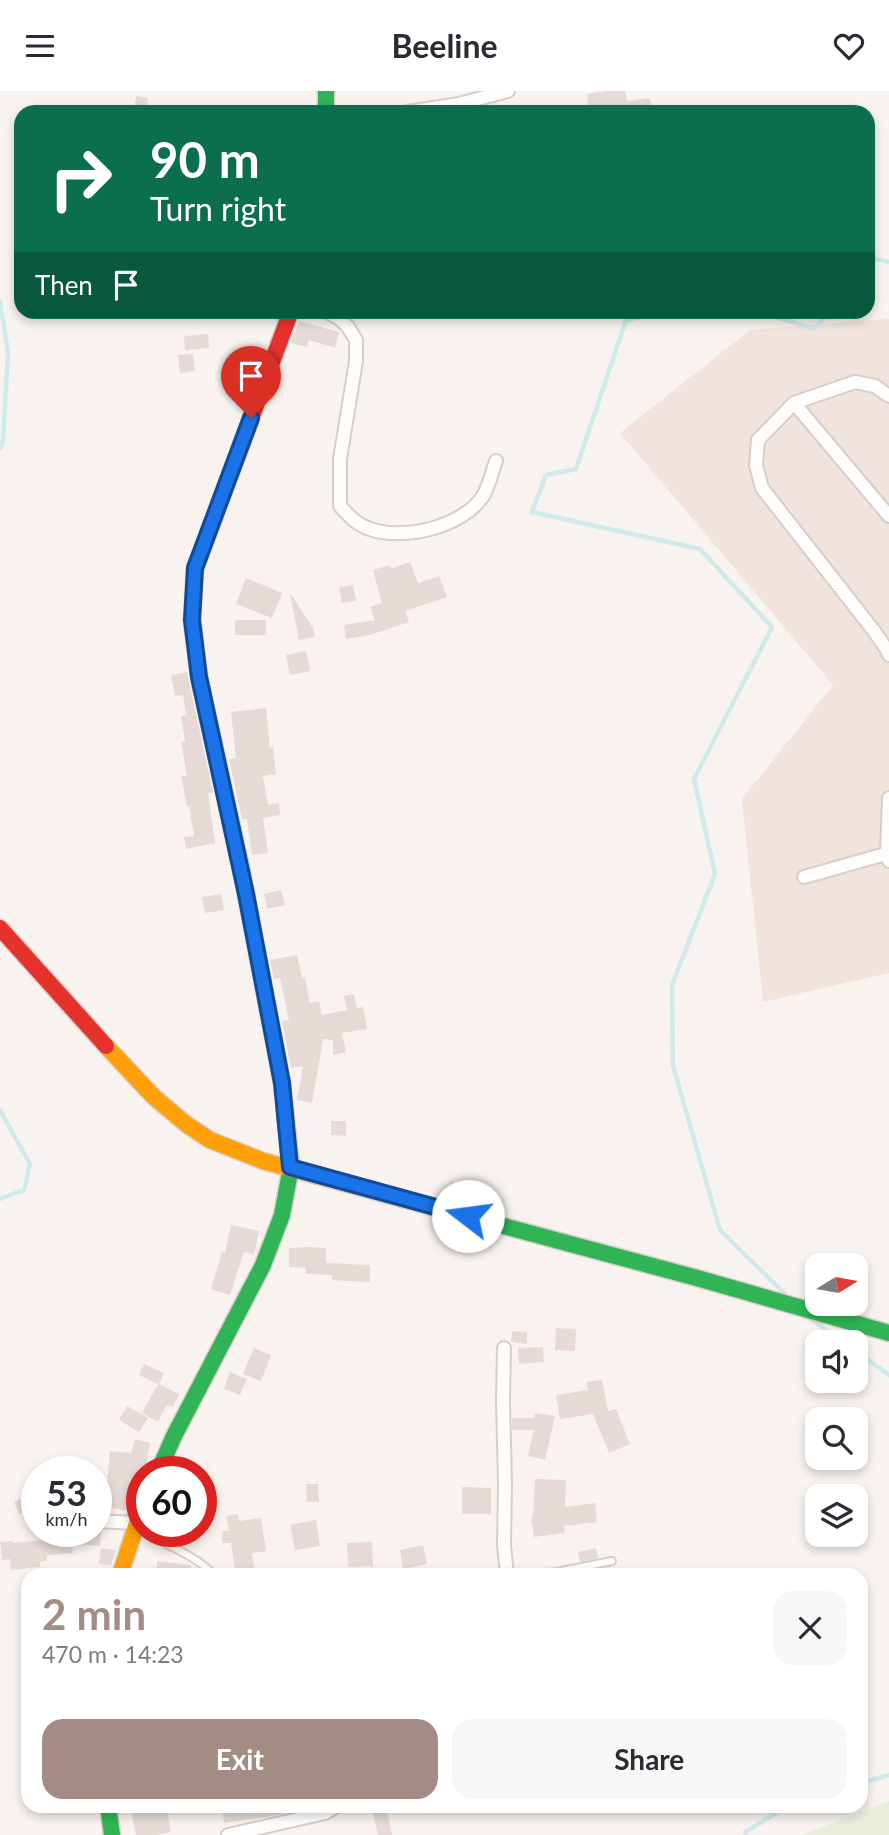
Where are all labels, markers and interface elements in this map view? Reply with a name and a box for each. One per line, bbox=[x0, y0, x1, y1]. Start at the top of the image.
text: Beeline bbox=[391, 26, 498, 65]
icon: menu bbox=[21, 27, 59, 65]
icon: heart bbox=[830, 27, 868, 65]
text: 90 m bbox=[150, 130, 260, 188]
icon: right bbox=[35, 133, 126, 224]
text: Turn right bbox=[150, 189, 286, 228]
icon: arrive bbox=[107, 266, 145, 304]
text: Then bbox=[35, 269, 93, 301]
pin bbox=[221, 346, 281, 418]
icon: arrive bbox=[232, 357, 270, 395]
position arrow bbox=[431, 1179, 505, 1253]
north arrow bbox=[805, 1253, 868, 1316]
map controls bbox=[805, 1253, 868, 1547]
button: sound bbox=[805, 1330, 868, 1393]
button: search bbox=[805, 1407, 868, 1470]
speed limit sign: 60 bbox=[126, 1456, 217, 1547]
text: 53 bbox=[46, 1471, 87, 1513]
button: layers bbox=[805, 1484, 868, 1547]
text: km/h bbox=[45, 1508, 88, 1530]
text: 2 min bbox=[42, 1589, 146, 1639]
button: close bbox=[773, 1591, 847, 1665]
text: 470 m · 14:23 bbox=[42, 1640, 184, 1668]
button: Exit bbox=[42, 1719, 438, 1799]
button: Share bbox=[452, 1719, 847, 1799]

